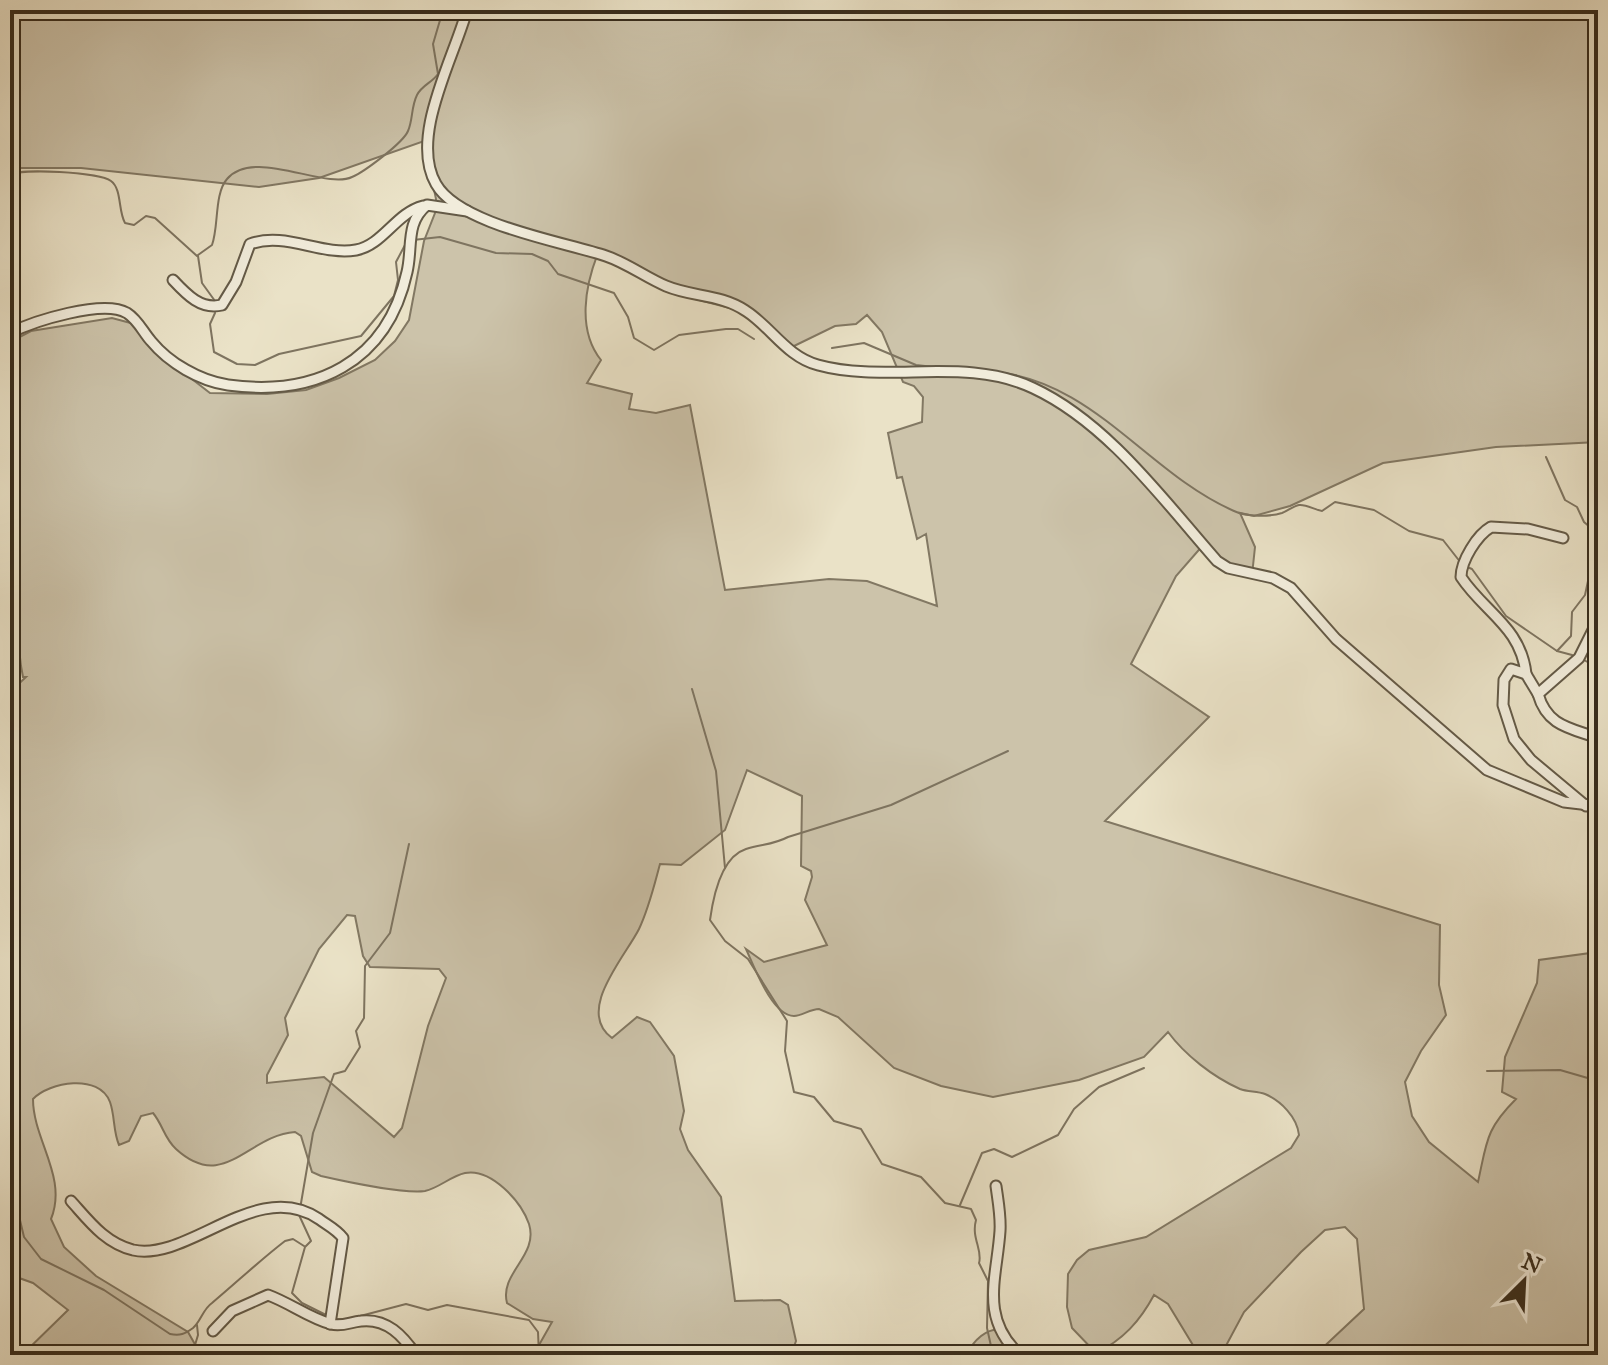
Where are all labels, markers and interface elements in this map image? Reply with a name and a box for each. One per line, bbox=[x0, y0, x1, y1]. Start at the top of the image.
north arrow bbox=[1484, 1241, 1564, 1321]
text: N bbox=[1518, 1247, 1546, 1279]

